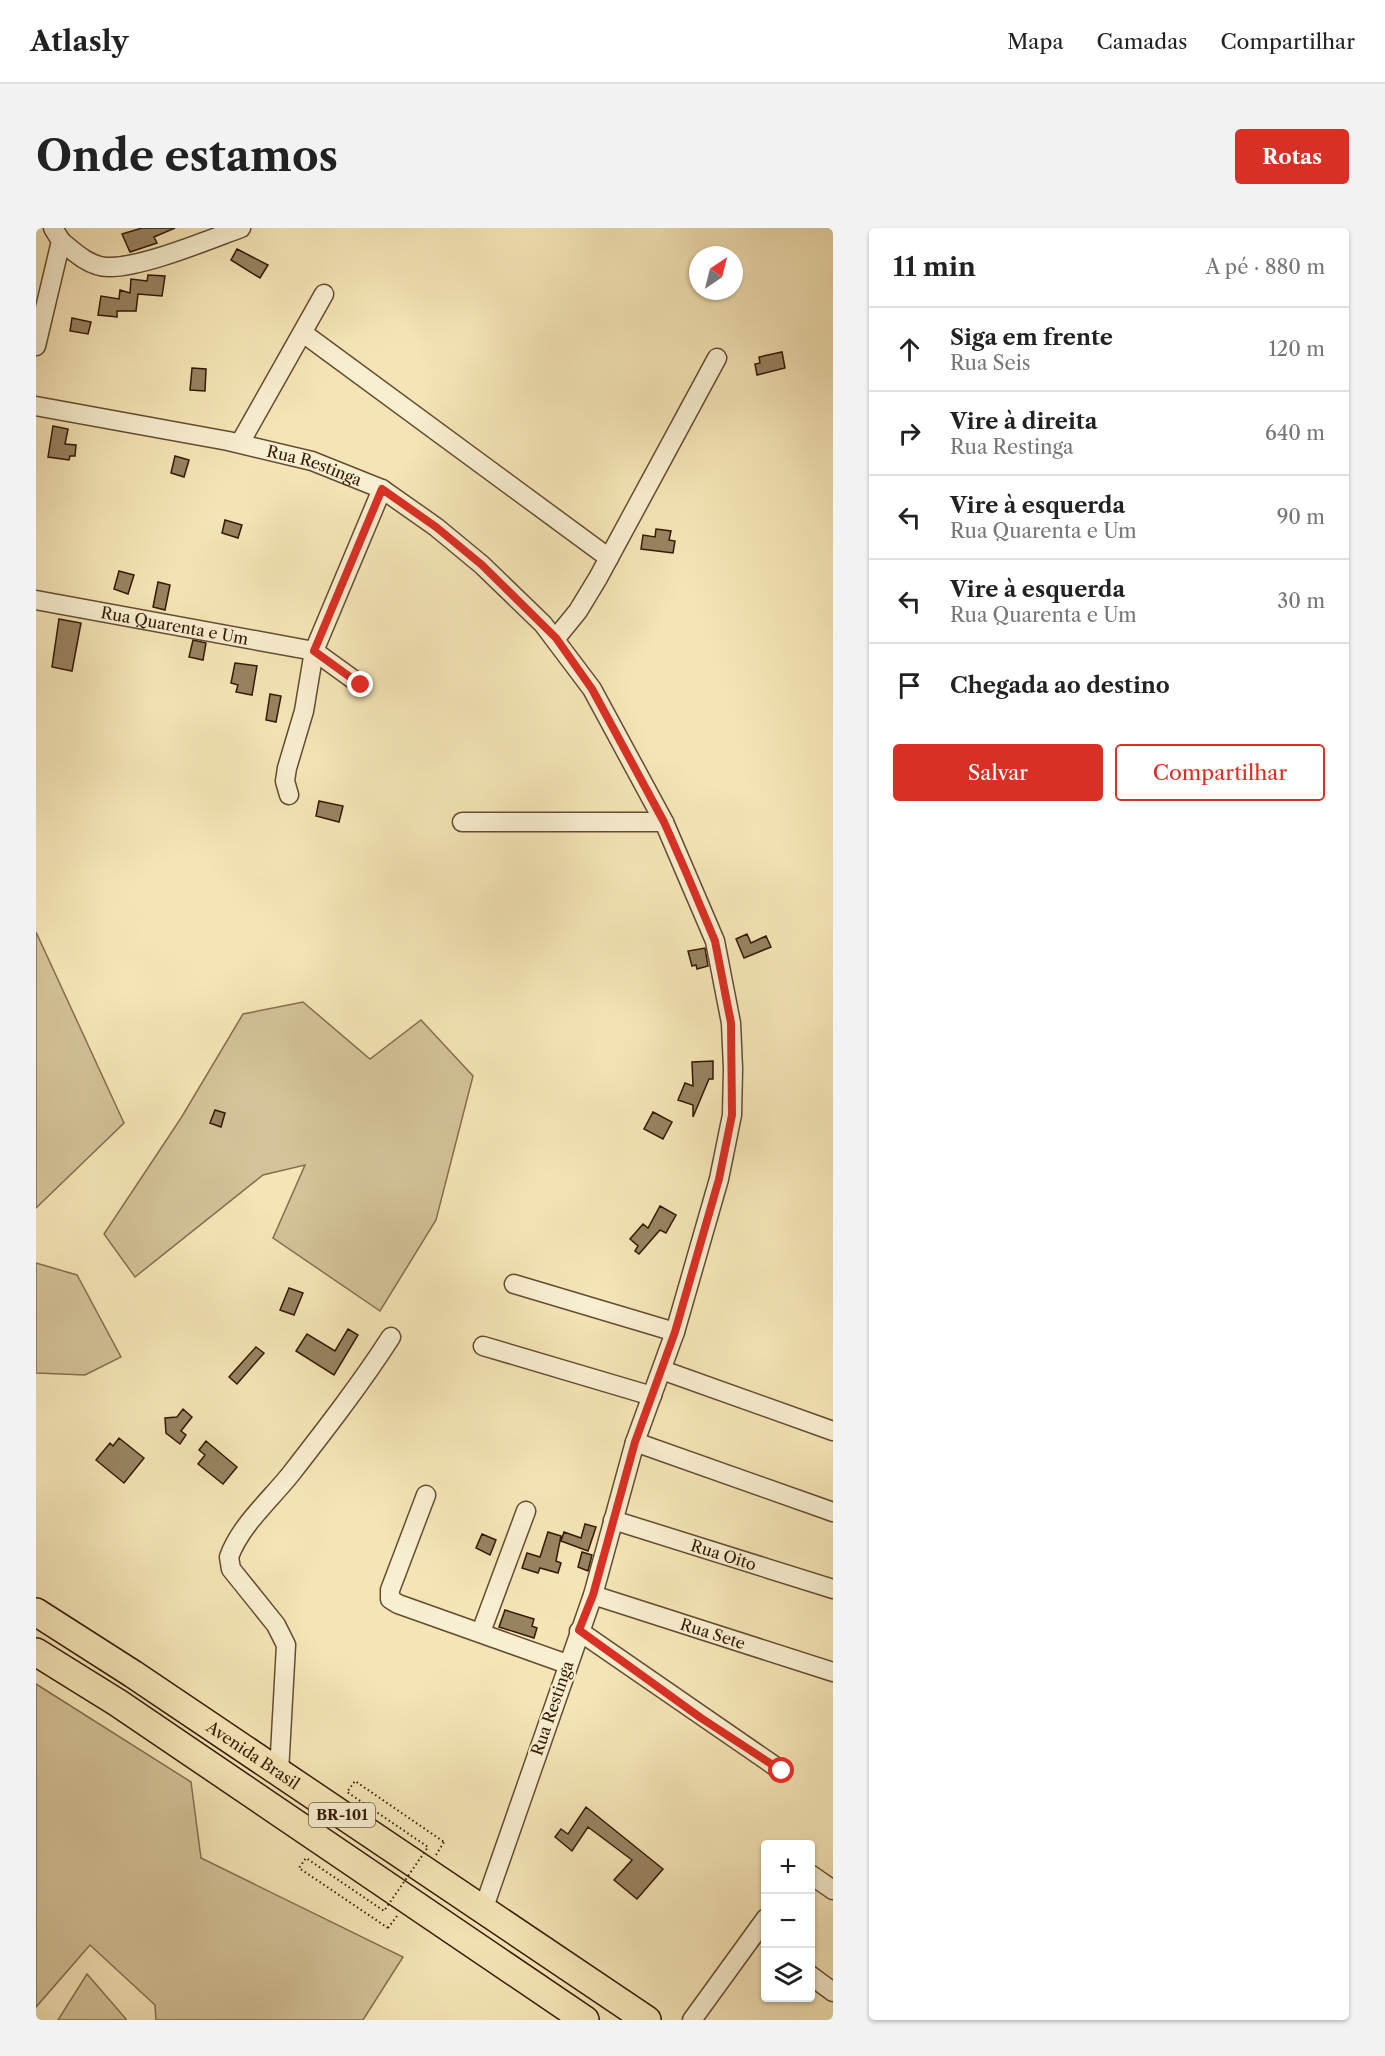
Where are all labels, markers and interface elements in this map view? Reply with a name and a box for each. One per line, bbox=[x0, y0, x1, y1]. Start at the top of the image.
text: Atlasly bbox=[30, 24, 129, 58]
text: Mapa bbox=[1007, 29, 1063, 54]
text: Camadas bbox=[1096, 29, 1187, 54]
text: Compartilhar bbox=[1220, 29, 1355, 54]
button: Rotas bbox=[1235, 129, 1349, 184]
text: Onde estamos bbox=[36, 130, 338, 182]
north arrow bbox=[689, 246, 743, 300]
text: 11 min bbox=[893, 251, 976, 283]
text: A pé · 880 m bbox=[1205, 255, 1325, 279]
text: Siga em frente bbox=[950, 324, 1113, 351]
icon: ahead bbox=[893, 333, 926, 366]
text: 120 m bbox=[1268, 337, 1325, 361]
text: Rua Seis bbox=[950, 351, 1031, 375]
text: Vire à direita bbox=[950, 408, 1097, 435]
icon: right bbox=[893, 417, 926, 450]
text: 640 m bbox=[1265, 421, 1325, 445]
text: Rua Restinga bbox=[950, 435, 1074, 459]
street label: Rua Restinga bbox=[265, 441, 365, 490]
text: Vire à esquerda bbox=[950, 492, 1125, 519]
icon: left bbox=[893, 501, 926, 534]
text: 90 m bbox=[1277, 505, 1325, 529]
text: Rua Quarenta e Um bbox=[950, 519, 1137, 543]
text: Vire à esquerda bbox=[950, 576, 1125, 603]
icon: left bbox=[893, 585, 926, 618]
text: 30 m bbox=[1277, 589, 1325, 613]
street label: Rua Quarenta e Um bbox=[99, 602, 250, 649]
text: Rua Quarenta e Um bbox=[950, 603, 1137, 627]
icon: arrive bbox=[893, 669, 926, 702]
route end bbox=[347, 671, 373, 697]
text: Chegada ao destino bbox=[950, 672, 1170, 699]
button: Salvar bbox=[893, 744, 1103, 801]
button: Compartilhar bbox=[1115, 744, 1325, 801]
street label: Rua Oito bbox=[688, 1535, 759, 1574]
street label: Rua Sete bbox=[678, 1614, 748, 1653]
street label: Rua Restinga bbox=[526, 1657, 578, 1758]
street label: Avenida Brasil bbox=[202, 1716, 304, 1794]
route start bbox=[768, 1757, 794, 1783]
road number: BR-101 bbox=[309, 1803, 375, 1827]
map controls bbox=[761, 1840, 815, 2002]
button: + bbox=[761, 1840, 815, 1894]
button: − bbox=[761, 1894, 815, 1948]
button: layers bbox=[761, 1948, 815, 2002]

